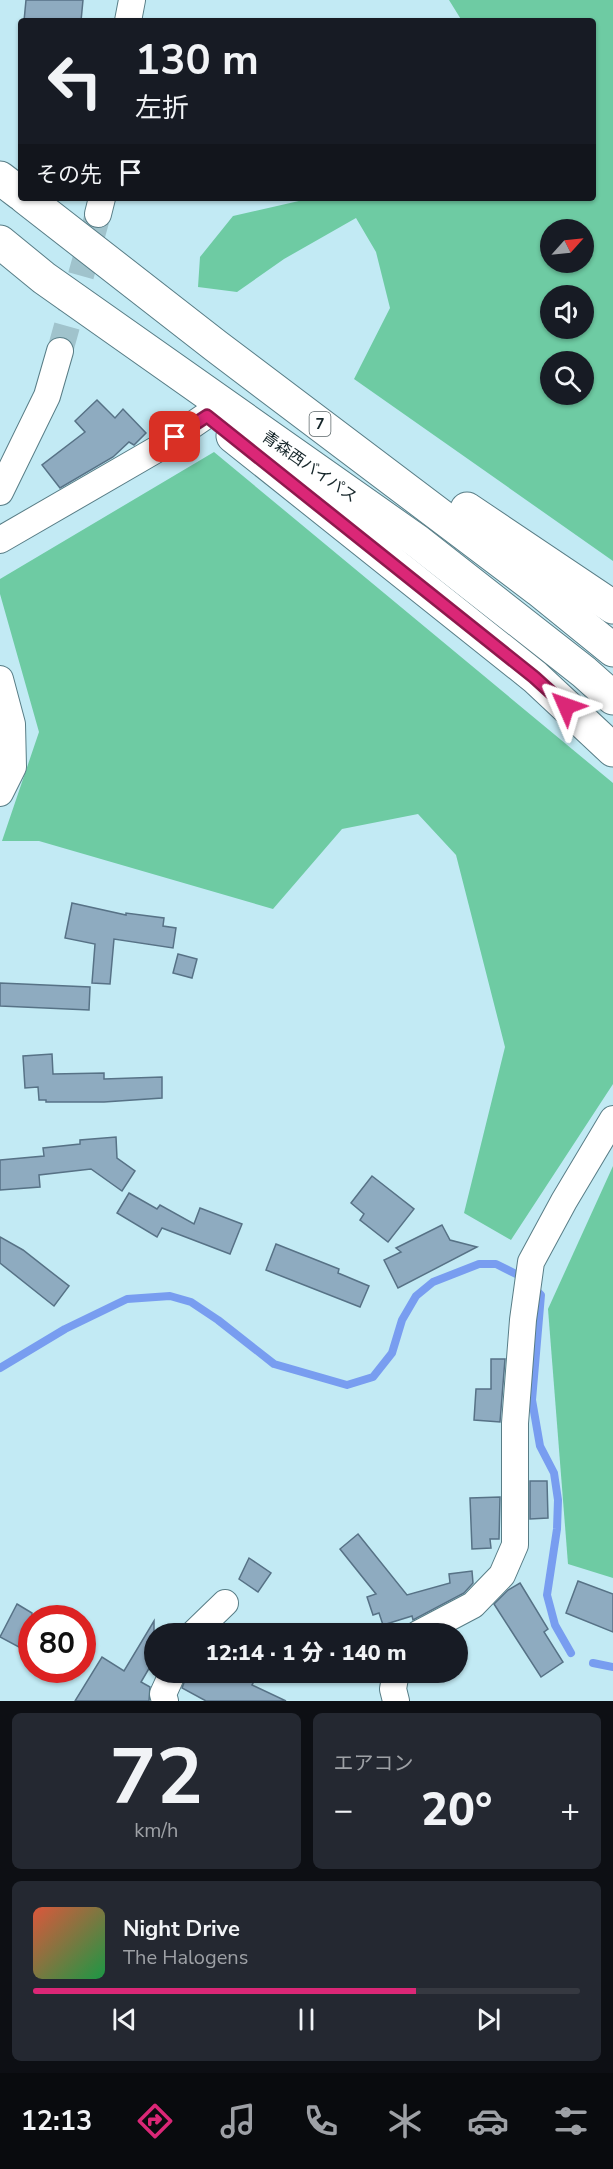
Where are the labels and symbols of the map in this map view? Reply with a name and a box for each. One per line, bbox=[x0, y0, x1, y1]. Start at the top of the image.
north arrow bbox=[540, 219, 594, 273]
pin bbox=[149, 411, 200, 462]
road number: 7 bbox=[310, 412, 330, 436]
street label: 青森西バイパス bbox=[257, 426, 361, 508]
position arrow bbox=[534, 674, 598, 738]
speed limit sign: 80 bbox=[18, 1605, 96, 1683]

